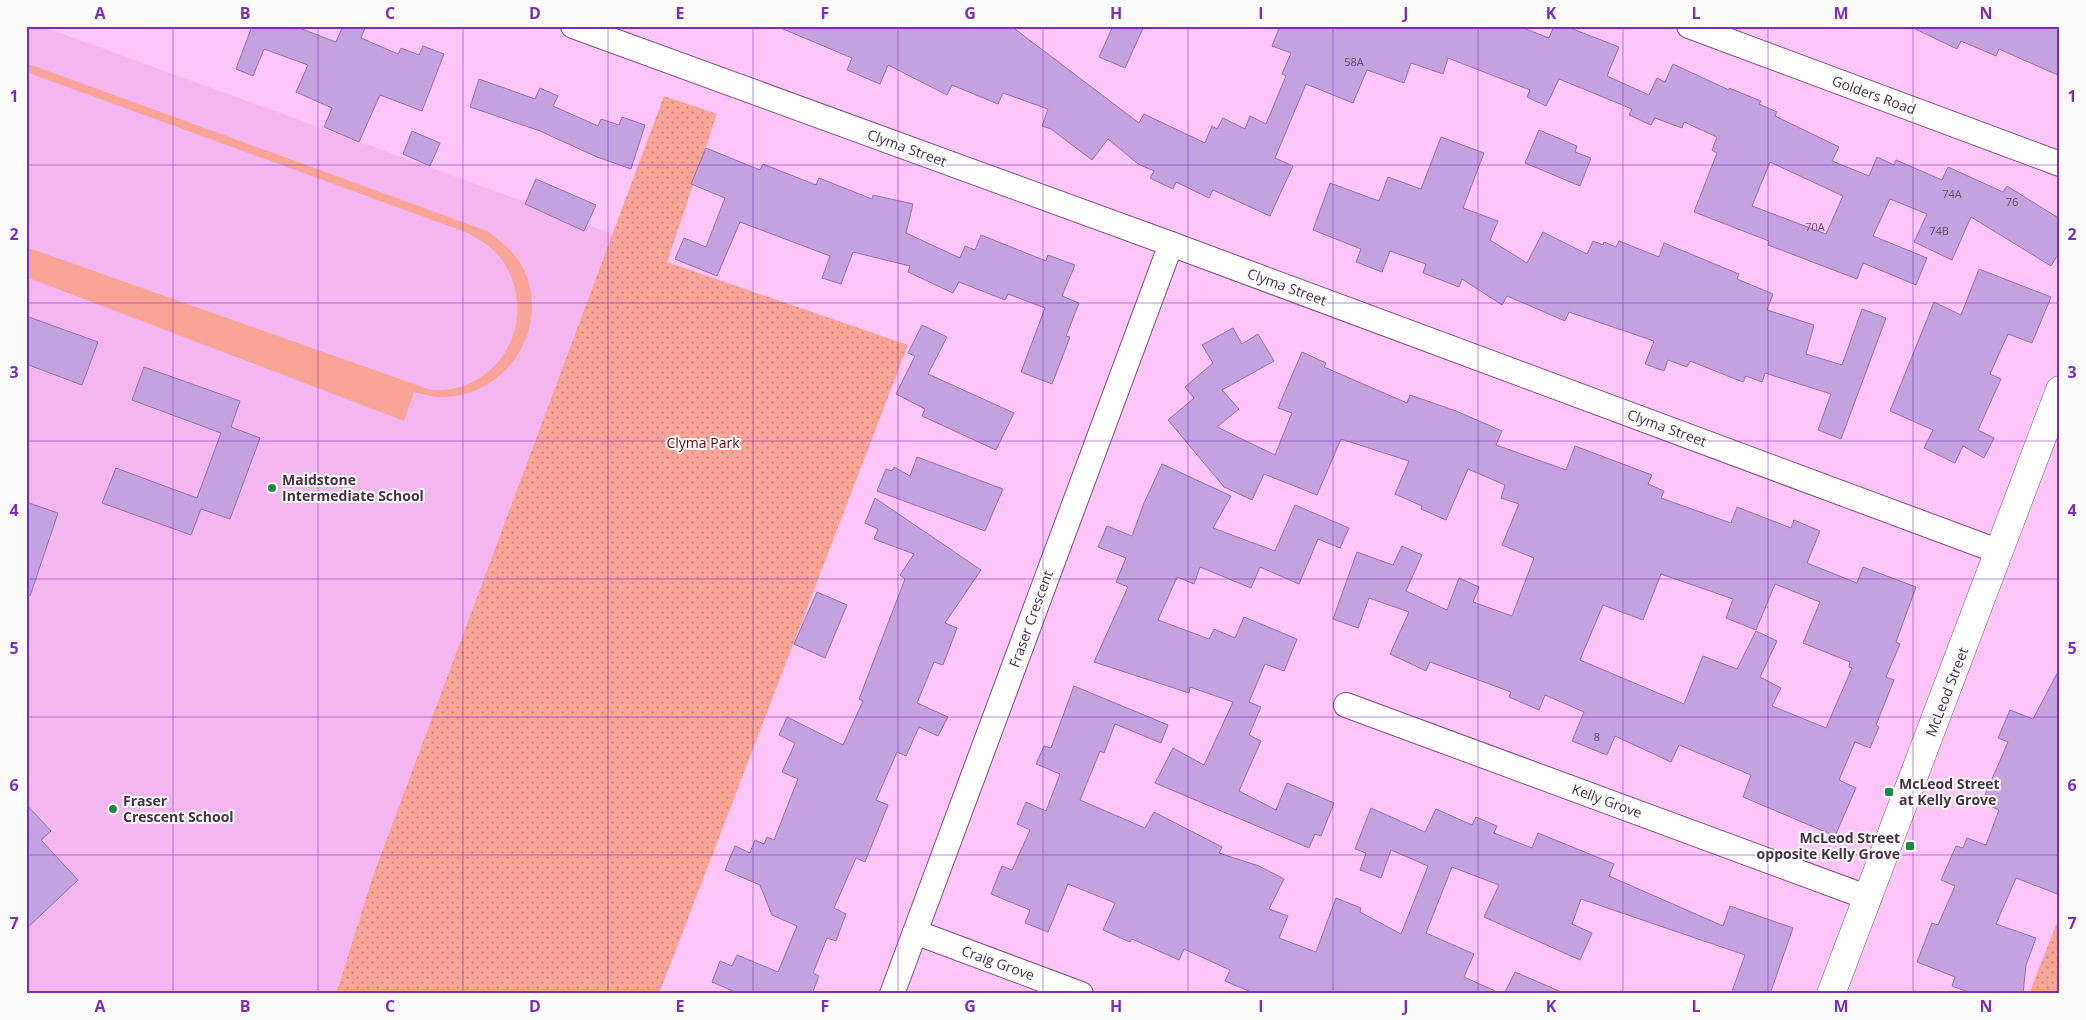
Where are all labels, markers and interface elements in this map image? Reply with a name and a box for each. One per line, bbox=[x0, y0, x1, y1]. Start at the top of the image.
text: A bbox=[94, 2, 106, 24]
text: B bbox=[240, 2, 250, 24]
text: C bbox=[385, 2, 395, 24]
text: D bbox=[529, 2, 541, 24]
text: E bbox=[676, 2, 685, 24]
text: F bbox=[821, 2, 829, 24]
text: G bbox=[964, 2, 976, 24]
text: H bbox=[1110, 2, 1122, 24]
text: I bbox=[1258, 2, 1264, 24]
text: J bbox=[1401, 2, 1409, 24]
text: K bbox=[1546, 2, 1557, 24]
text: L bbox=[1691, 2, 1701, 24]
text: M bbox=[1833, 2, 1849, 24]
text: N bbox=[1979, 2, 1993, 24]
house number: 58A bbox=[1344, 54, 1364, 69]
street label: Golders Road bbox=[1830, 71, 1919, 119]
text: 1 bbox=[9, 85, 19, 107]
text: 1 bbox=[2067, 85, 2077, 107]
street label: Clyma Street bbox=[865, 124, 949, 171]
house number: 74A bbox=[1942, 186, 1962, 201]
house number: 76 bbox=[2006, 194, 2018, 209]
house number: 70A bbox=[1805, 219, 1825, 234]
text: 2 bbox=[9, 223, 19, 245]
house number: 74B bbox=[1929, 223, 1949, 238]
text: 2 bbox=[2067, 223, 2077, 245]
street label: Clyma Street bbox=[1245, 263, 1329, 310]
text: 3 bbox=[9, 361, 19, 383]
text: 3 bbox=[2067, 361, 2077, 383]
street label: Clyma Street bbox=[1625, 404, 1709, 451]
park label: Clyma Park bbox=[666, 433, 740, 452]
place label: Maidstone Intermediate School bbox=[282, 470, 424, 505]
marker: Maidstone Intermediate School bbox=[266, 482, 278, 494]
text: 4 bbox=[9, 499, 19, 521]
text: 4 bbox=[2067, 499, 2077, 521]
street label: Fraser Crescent bbox=[1004, 568, 1057, 670]
text: 5 bbox=[9, 637, 19, 659]
text: 5 bbox=[2067, 637, 2077, 659]
street label: McLeod Street bbox=[1921, 644, 1972, 739]
house number: 8 bbox=[1594, 729, 1600, 744]
text: 6 bbox=[9, 774, 19, 796]
place label: McLeod Street at Kelly Grove bbox=[1899, 774, 2000, 809]
text: 6 bbox=[2067, 774, 2077, 796]
street label: Kelly Grove bbox=[1569, 779, 1645, 822]
marker: McLeod Street at Kelly Grove bbox=[1883, 786, 1895, 798]
place label: Fraser Crescent School bbox=[123, 791, 234, 826]
marker: Fraser Crescent School bbox=[107, 803, 119, 815]
place label: McLeod Street opposite Kelly Grove bbox=[1757, 828, 1900, 863]
marker: McLeod Street opposite Kelly Grove bbox=[1904, 840, 1916, 852]
text: 7 bbox=[9, 912, 19, 934]
text: 7 bbox=[2067, 912, 2077, 934]
street label: Craig Grove bbox=[959, 941, 1037, 985]
text: A bbox=[94, 995, 106, 1017]
text: B bbox=[240, 995, 250, 1017]
text: C bbox=[385, 995, 395, 1017]
text: D bbox=[529, 995, 541, 1017]
text: E bbox=[676, 995, 685, 1017]
text: F bbox=[821, 995, 829, 1017]
text: G bbox=[964, 995, 976, 1017]
text: H bbox=[1110, 995, 1122, 1017]
text: I bbox=[1258, 995, 1264, 1017]
text: J bbox=[1401, 995, 1409, 1017]
text: K bbox=[1546, 995, 1557, 1017]
text: L bbox=[1691, 995, 1701, 1017]
text: M bbox=[1833, 995, 1849, 1017]
text: N bbox=[1979, 995, 1993, 1017]

